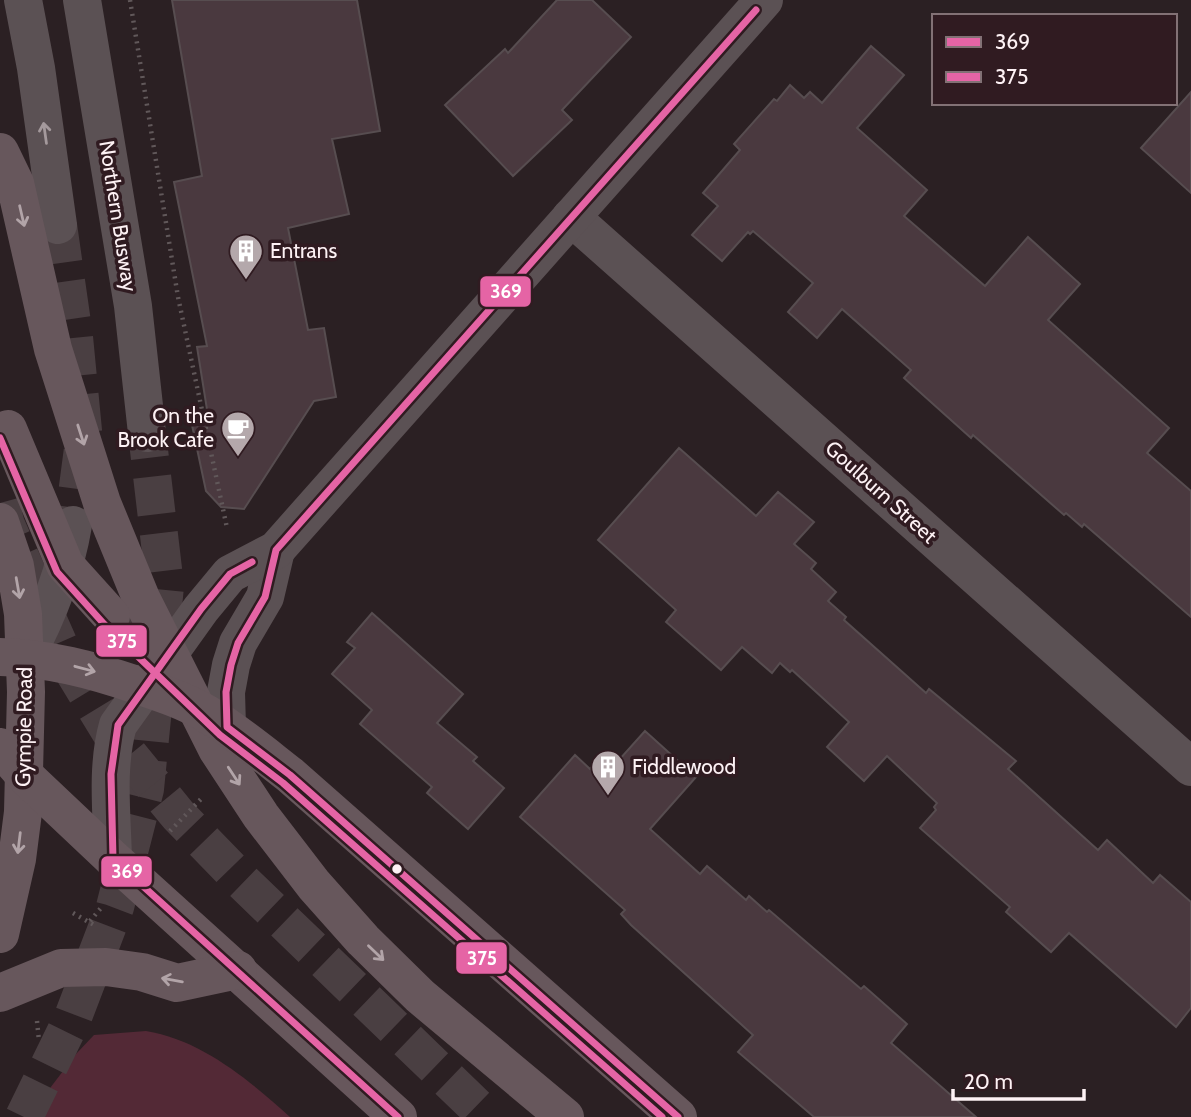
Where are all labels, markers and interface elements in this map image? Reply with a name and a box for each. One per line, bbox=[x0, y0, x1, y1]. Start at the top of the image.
legend bbox=[932, 14, 1177, 105]
text: 369 bbox=[995, 29, 1030, 54]
text: 375 bbox=[995, 64, 1028, 89]
one-way arrow bbox=[39, 122, 52, 145]
street label: Northern Busway bbox=[94, 139, 143, 294]
one-way arrow bbox=[16, 204, 30, 227]
building icon: Entrans bbox=[227, 232, 265, 281]
place label: Entrans bbox=[270, 238, 337, 263]
line badge: 369 bbox=[479, 275, 532, 308]
text: 369 bbox=[490, 280, 522, 303]
place label: On the Brook Cafe bbox=[118, 403, 214, 452]
cafe icon: On the Brook Cafe bbox=[219, 409, 257, 458]
one-way arrow bbox=[76, 424, 88, 446]
street label: Goulburn Street bbox=[820, 435, 942, 548]
one-way arrow bbox=[12, 576, 26, 599]
line badge: 375 bbox=[95, 624, 148, 658]
text: 375 bbox=[107, 630, 137, 653]
one-way arrow bbox=[73, 663, 96, 676]
street label: Gympie Road bbox=[10, 667, 37, 787]
building icon: Fiddlewood bbox=[589, 748, 627, 797]
place label: Fiddlewood bbox=[632, 754, 736, 779]
one-way arrow bbox=[228, 765, 242, 785]
one-way arrow bbox=[12, 831, 25, 853]
line badge: 369 bbox=[100, 855, 153, 888]
text: 369 bbox=[111, 860, 143, 883]
unlabelled marker bbox=[390, 862, 404, 876]
line badge: 375 bbox=[455, 941, 508, 975]
one-way arrow bbox=[367, 944, 384, 961]
text: 375 bbox=[467, 947, 497, 970]
one-way arrow bbox=[161, 973, 183, 986]
scale bar bbox=[953, 1058, 1084, 1102]
text: 20 m bbox=[964, 1069, 1013, 1094]

